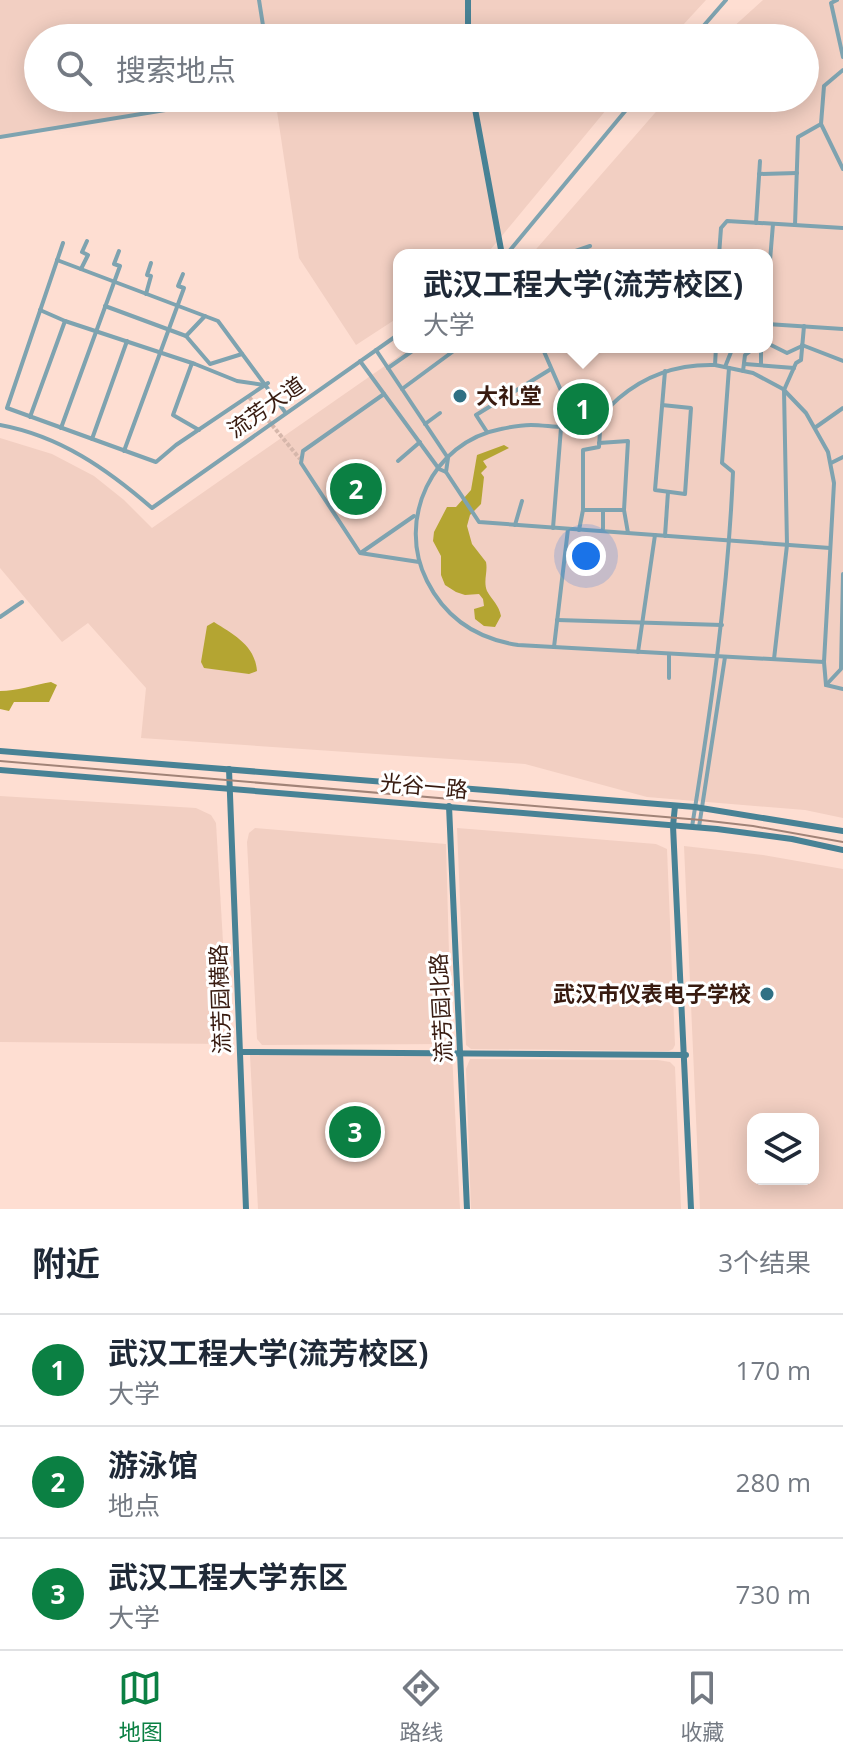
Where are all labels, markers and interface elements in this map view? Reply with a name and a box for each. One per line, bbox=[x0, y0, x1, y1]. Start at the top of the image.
search box bbox=[24, 24, 819, 112]
icon: search bbox=[52, 46, 96, 90]
text: 搜索地点 bbox=[116, 49, 236, 90]
popup bbox=[393, 249, 773, 353]
text: 武汉工程大学(流芳校区) bbox=[423, 263, 743, 304]
text: 大学 bbox=[423, 306, 475, 342]
street label: 流芳大道 bbox=[221, 369, 310, 444]
pin: 1 bbox=[557, 379, 609, 439]
place label: 大礼堂 bbox=[476, 380, 542, 410]
marker: 大礼堂 bbox=[451, 387, 469, 405]
pin: 2 bbox=[330, 459, 382, 519]
your location bbox=[566, 536, 606, 576]
street label: 光谷一路 bbox=[379, 766, 469, 804]
street label: 流芳园横路 bbox=[202, 944, 236, 1055]
street label: 流芳园北路 bbox=[422, 952, 458, 1064]
place label: 武汉市仪表电子学校 bbox=[553, 978, 751, 1008]
marker: 武汉市仪表电子学校 bbox=[758, 985, 776, 1003]
pin: 3 bbox=[329, 1102, 381, 1162]
map controls bbox=[747, 1113, 819, 1185]
button: layers bbox=[747, 1113, 819, 1185]
text: 附近 bbox=[32, 1240, 100, 1286]
text: 3个结果 bbox=[718, 1244, 811, 1280]
text: 武汉工程大学(流芳校区) bbox=[108, 1332, 428, 1373]
text: 1 bbox=[51, 1352, 65, 1388]
text: 170 m bbox=[736, 1352, 811, 1388]
text: 大学 bbox=[108, 1375, 160, 1411]
text: 游泳馆 bbox=[108, 1444, 198, 1485]
text: 2 bbox=[51, 1464, 65, 1500]
text: 280 m bbox=[736, 1464, 811, 1500]
text: 地点 bbox=[108, 1487, 160, 1523]
text: 武汉工程大学东区 bbox=[108, 1556, 348, 1597]
text: 3 bbox=[51, 1576, 65, 1612]
text: 730 m bbox=[736, 1576, 811, 1612]
text: 大学 bbox=[108, 1599, 160, 1635]
tab: 地图 bbox=[118, 1666, 163, 1746]
tab: 路线 bbox=[399, 1666, 444, 1746]
tab: 收藏 bbox=[680, 1666, 725, 1746]

